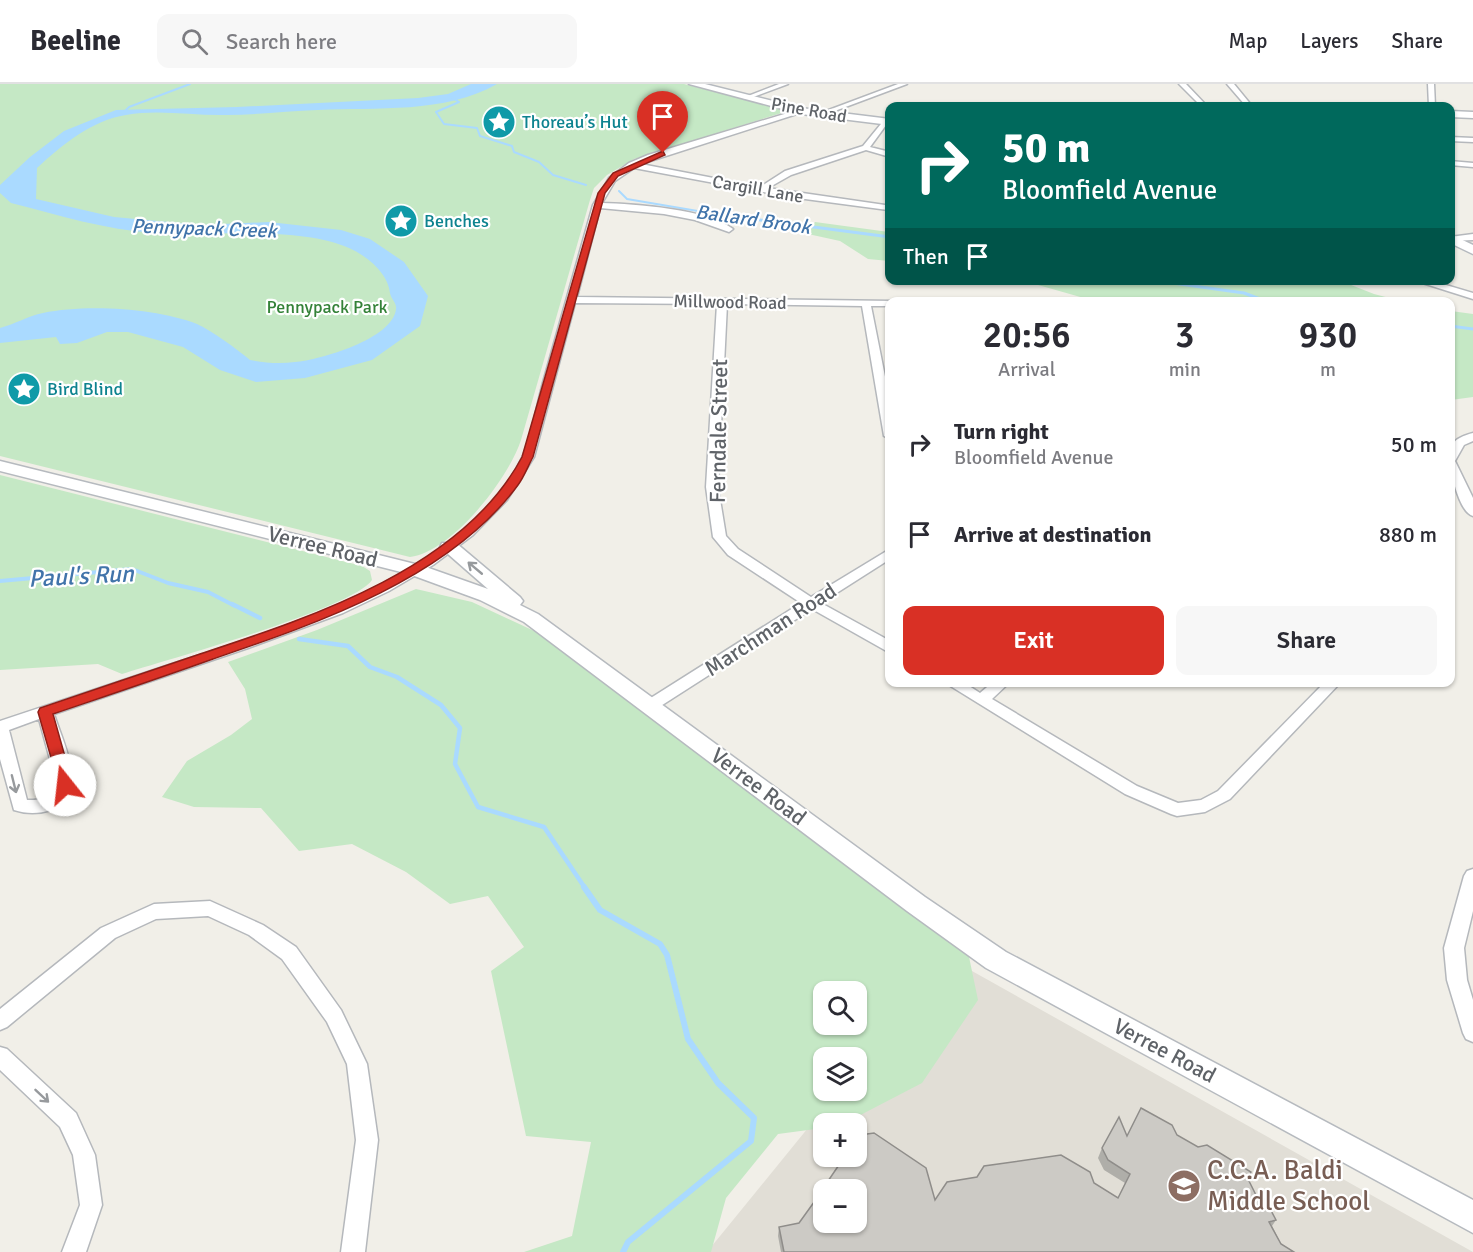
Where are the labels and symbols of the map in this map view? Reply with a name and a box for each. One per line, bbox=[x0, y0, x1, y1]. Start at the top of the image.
pin bbox=[637, 91, 688, 153]
street label: Pine Road bbox=[769, 93, 849, 127]
place icon: Thoreau’s Hut bbox=[481, 104, 517, 140]
place label: Thoreau’s Hut bbox=[522, 111, 628, 133]
street label: Cargill Lane bbox=[711, 170, 805, 208]
water label: Ballard Brook bbox=[694, 199, 814, 240]
place icon: Benches bbox=[383, 203, 419, 239]
place label: Benches bbox=[424, 210, 489, 232]
water label: Pennypack Creek bbox=[131, 213, 279, 244]
street label: Millwood Road bbox=[673, 290, 787, 314]
park label: Pennypack Park bbox=[266, 296, 388, 318]
street label: Ferndale Street bbox=[704, 358, 733, 503]
place icon: Bird Blind bbox=[6, 371, 42, 407]
place label: Bird Blind bbox=[47, 378, 123, 400]
street label: Verree Road bbox=[265, 520, 381, 573]
water label: Paul's Run bbox=[28, 558, 135, 594]
one-way arrow bbox=[467, 562, 483, 575]
street label: Marchman Road bbox=[699, 577, 841, 682]
street label: Verree Road bbox=[706, 742, 812, 831]
position arrow bbox=[33, 753, 97, 817]
one-way arrow bbox=[9, 774, 21, 793]
street label: Verree Road bbox=[1109, 1012, 1221, 1089]
one-way arrow bbox=[35, 1089, 50, 1103]
place label: C.C.A. Baldi Middle School bbox=[1207, 1154, 1370, 1218]
school or university icon: C.C.A. Baldi Middle School bbox=[1166, 1168, 1202, 1204]

